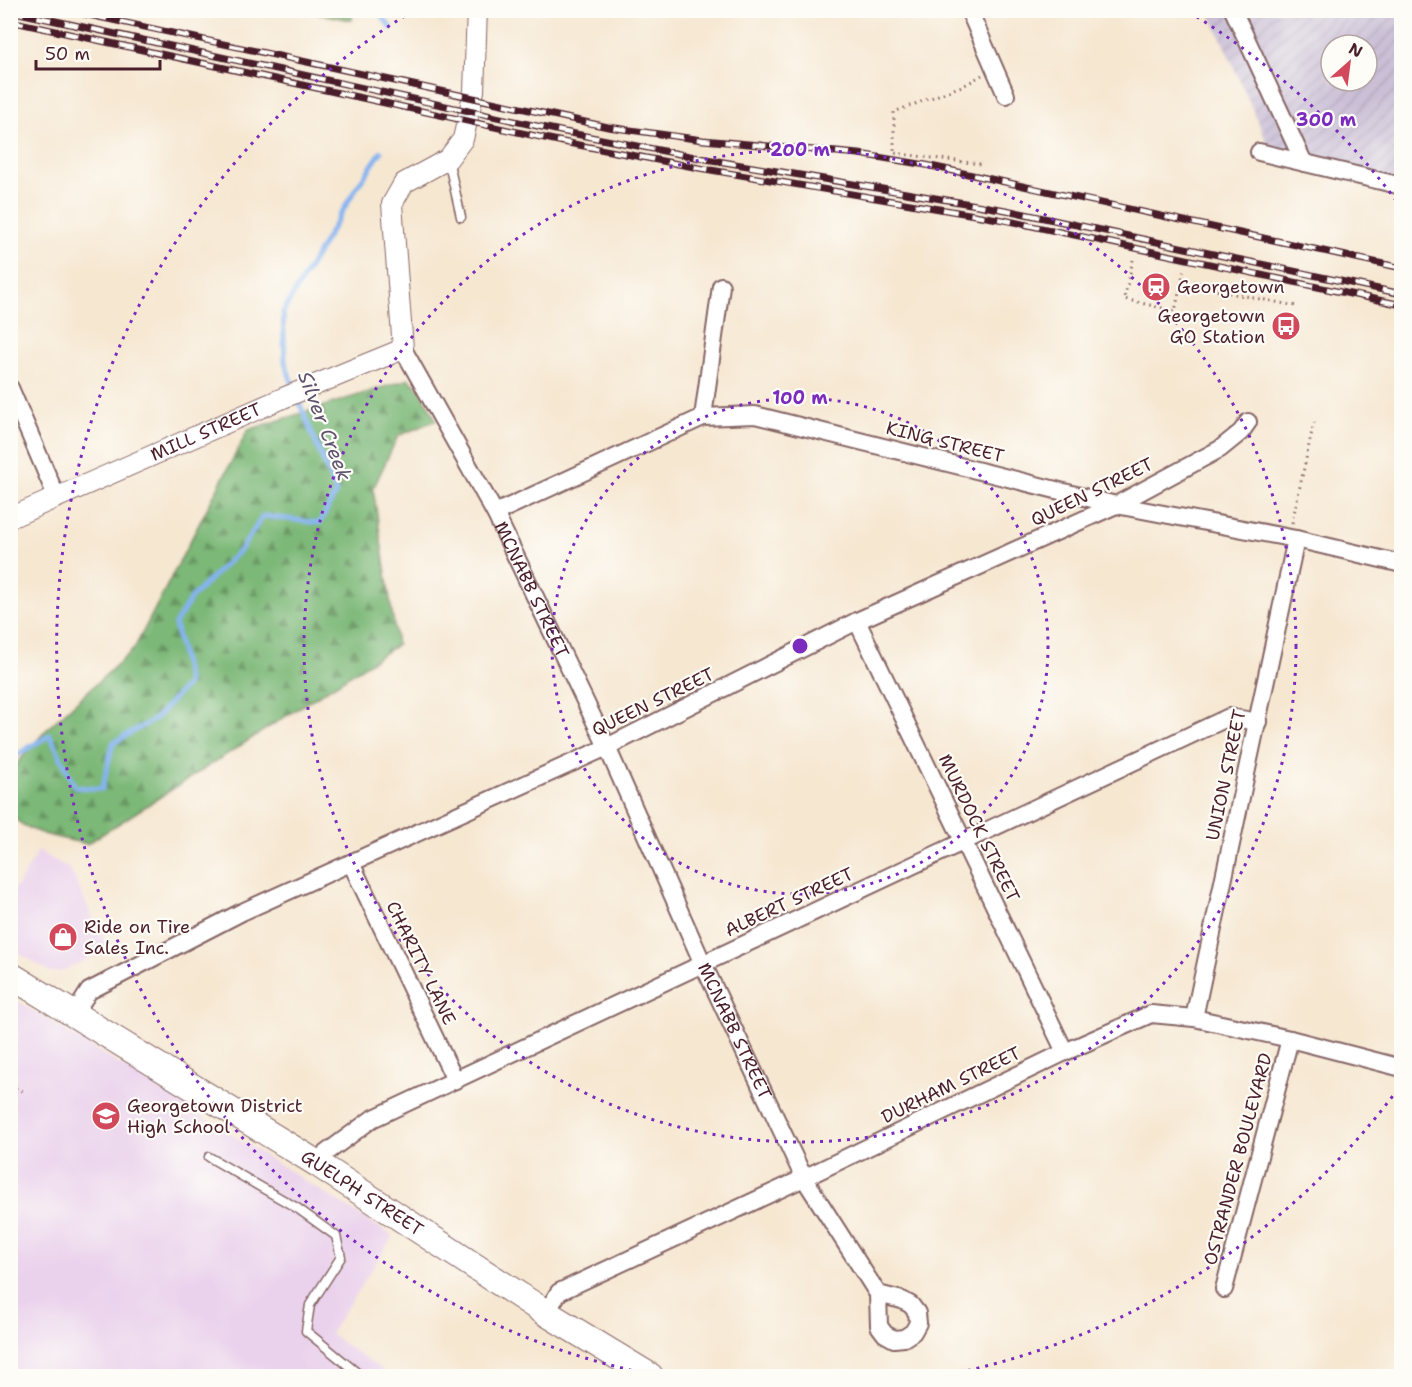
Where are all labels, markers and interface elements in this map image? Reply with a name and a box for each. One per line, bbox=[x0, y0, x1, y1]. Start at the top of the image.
scale bar bbox=[36, 33, 160, 71]
north arrow bbox=[1319, 33, 1379, 93]
text: N bbox=[1345, 38, 1366, 62]
text: 50 m bbox=[45, 42, 90, 66]
text: 300 m bbox=[1296, 108, 1357, 132]
text: 200 m bbox=[770, 138, 831, 162]
station icon: Georgetown bbox=[1140, 271, 1172, 303]
place label: Georgetown bbox=[1177, 275, 1284, 299]
place label: Georgetown GO Station bbox=[1158, 304, 1265, 349]
bus stop icon: Georgetown GO Station bbox=[1270, 310, 1302, 342]
water label: Silver Creek bbox=[292, 367, 358, 485]
text: 100 m bbox=[772, 386, 828, 410]
street label: MILL STREET bbox=[147, 397, 265, 467]
street label: KING STREET bbox=[883, 416, 1007, 468]
street label: QUEEN STREET bbox=[1027, 452, 1157, 532]
street label: MCNABB STREET bbox=[489, 517, 575, 662]
centre of rings bbox=[790, 636, 810, 656]
street label: QUEEN STREET bbox=[588, 662, 718, 742]
street label: UNION STREET bbox=[1200, 707, 1252, 843]
street label: MURDOCK STREET bbox=[933, 750, 1025, 906]
street label: ALBERT STREET bbox=[721, 862, 857, 942]
street label: CHARITY LANE bbox=[381, 897, 461, 1029]
place label: Ride on Tire Sales Inc. bbox=[84, 915, 190, 960]
shop icon: Ride on Tire Sales Inc. bbox=[47, 921, 79, 953]
street label: MCNABB STREET bbox=[692, 959, 777, 1103]
street label: DURHAM STREET bbox=[877, 1041, 1025, 1129]
street label: OSTRANDER BOULEVARD bbox=[1198, 1050, 1278, 1268]
place label: Georgetown District High School bbox=[127, 1094, 303, 1139]
school or university icon: Georgetown District High School bbox=[90, 1100, 122, 1132]
street label: GUELPH STREET bbox=[296, 1144, 428, 1242]

